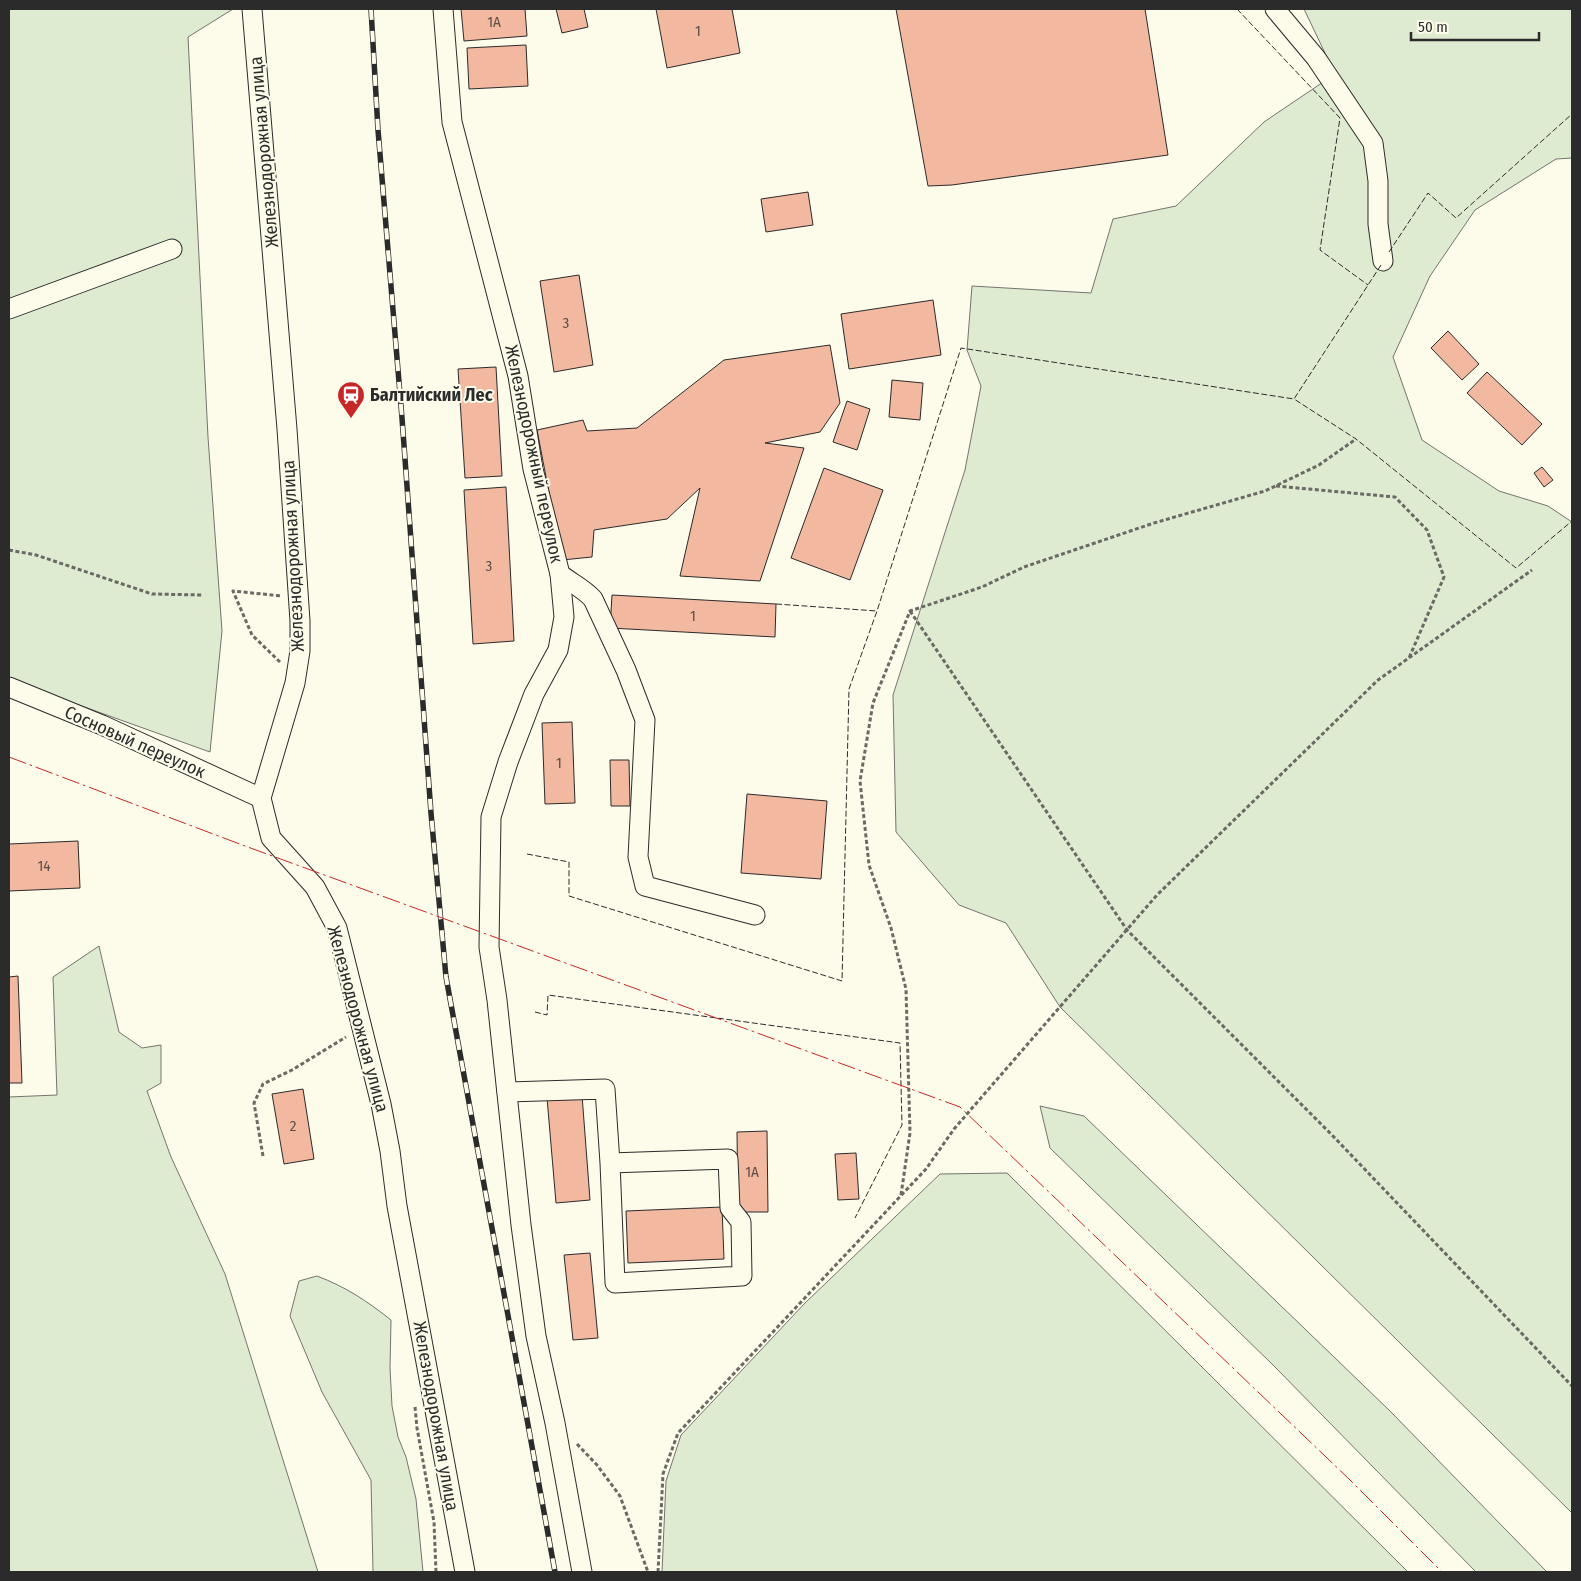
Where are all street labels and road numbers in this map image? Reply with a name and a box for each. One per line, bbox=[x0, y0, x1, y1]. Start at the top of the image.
street label: Железнодорожная улица bbox=[245, 55, 283, 249]
street label: Железнодорожный переулок bbox=[500, 343, 568, 566]
street label: Железнодорожная улица bbox=[277, 459, 309, 652]
street label: Сосновый переулок bbox=[61, 701, 209, 783]
street label: Железнодорожная улица bbox=[323, 923, 394, 1115]
street label: Железнодорожная улица bbox=[409, 1320, 464, 1513]

